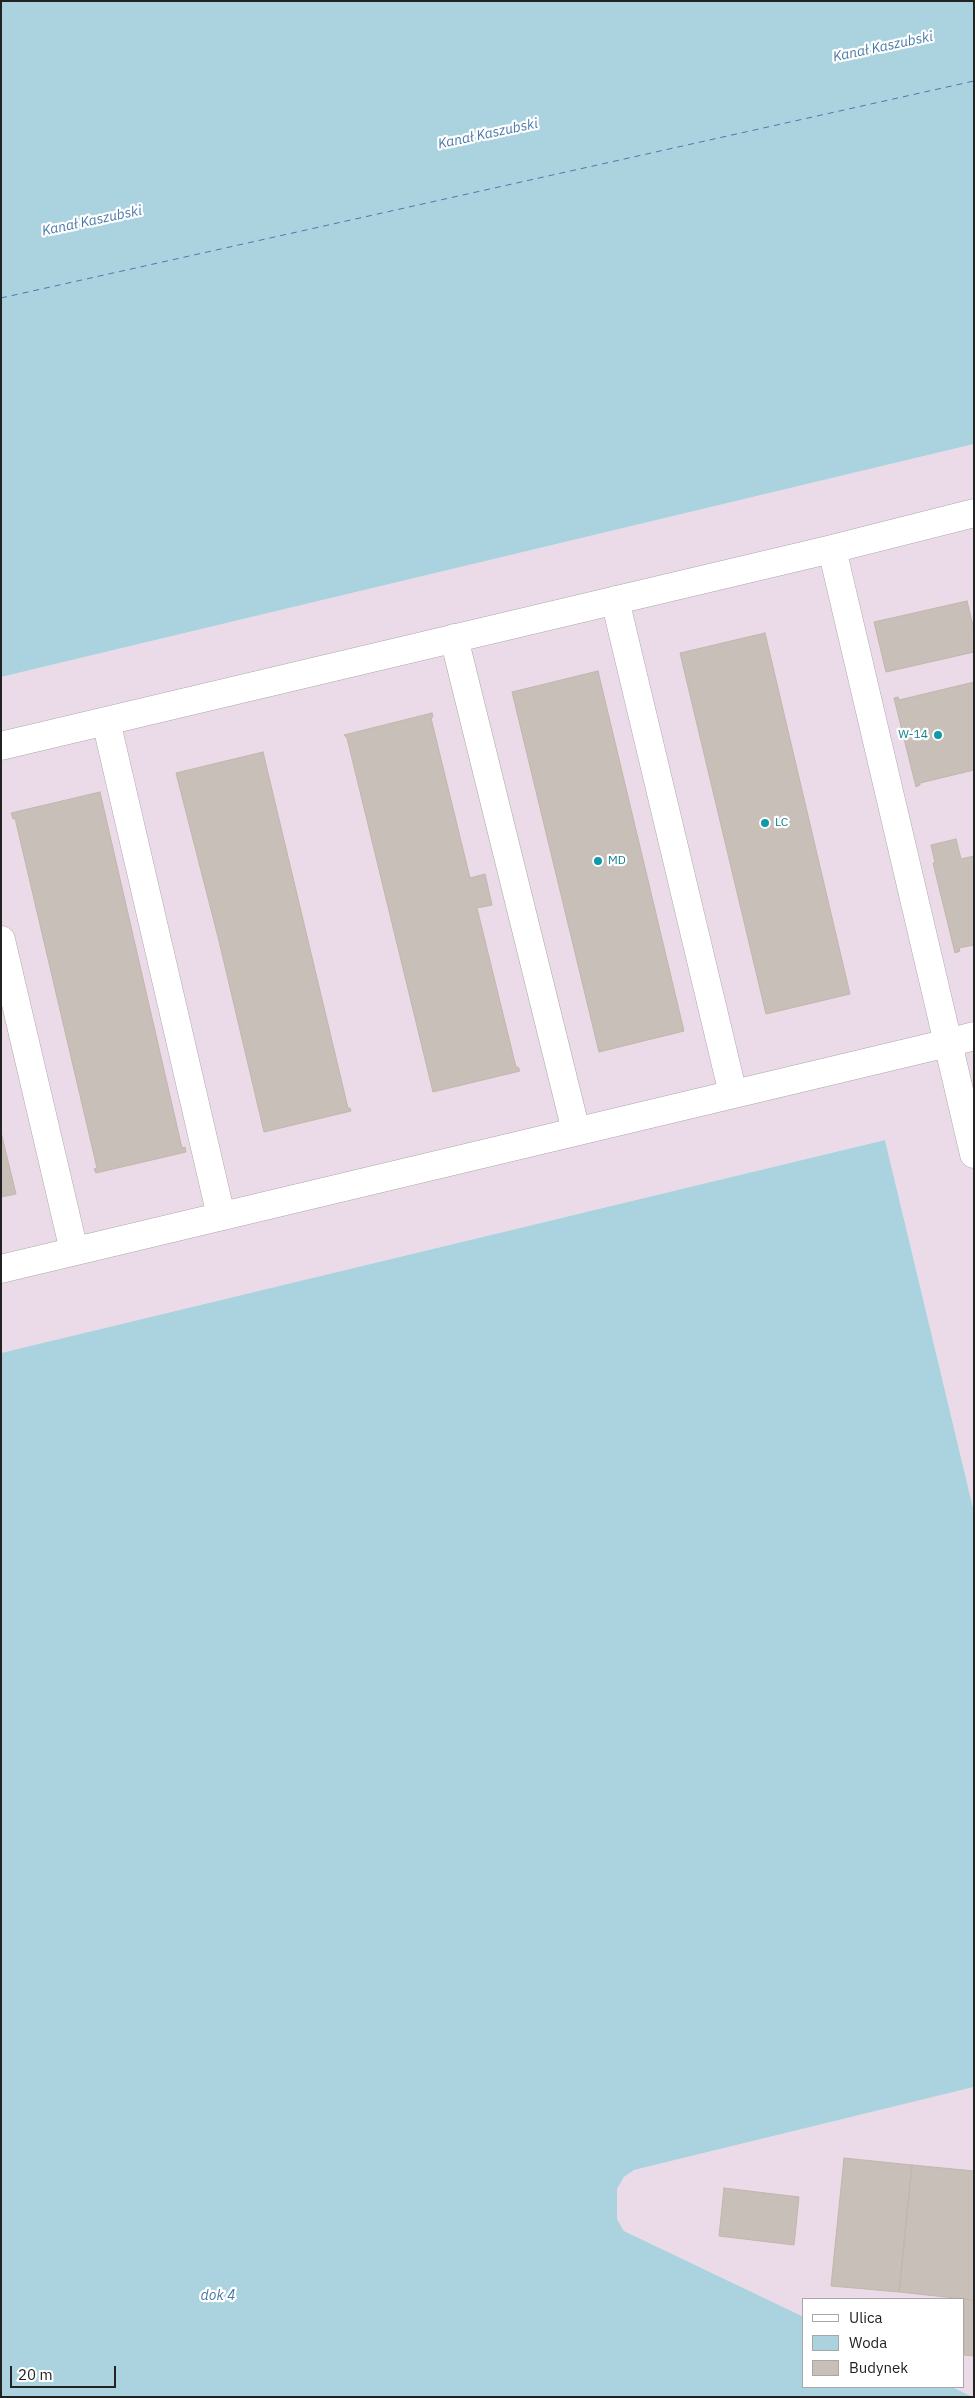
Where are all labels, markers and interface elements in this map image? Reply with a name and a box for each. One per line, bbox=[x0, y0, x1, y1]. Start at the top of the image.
water label: Kanał Kaszubski bbox=[831, 28, 935, 66]
water label: Kanał Kaszubski bbox=[436, 115, 540, 153]
water label: Kanał Kaszubski bbox=[40, 202, 144, 240]
place label: W-14 bbox=[898, 728, 928, 742]
marker: W-14 bbox=[932, 729, 944, 741]
place label: LC bbox=[775, 816, 788, 830]
marker: LC bbox=[759, 817, 771, 829]
place label: MD bbox=[608, 854, 626, 868]
marker: MD bbox=[592, 855, 604, 867]
water label: dok 4 bbox=[201, 2288, 235, 2304]
legend bbox=[802, 2298, 965, 2388]
text: Ulica bbox=[849, 2308, 883, 2327]
text: Woda bbox=[849, 2333, 887, 2352]
scale bar bbox=[12, 2356, 119, 2388]
text: Budynek bbox=[849, 2358, 908, 2377]
text: 20 m bbox=[18, 2365, 53, 2384]

